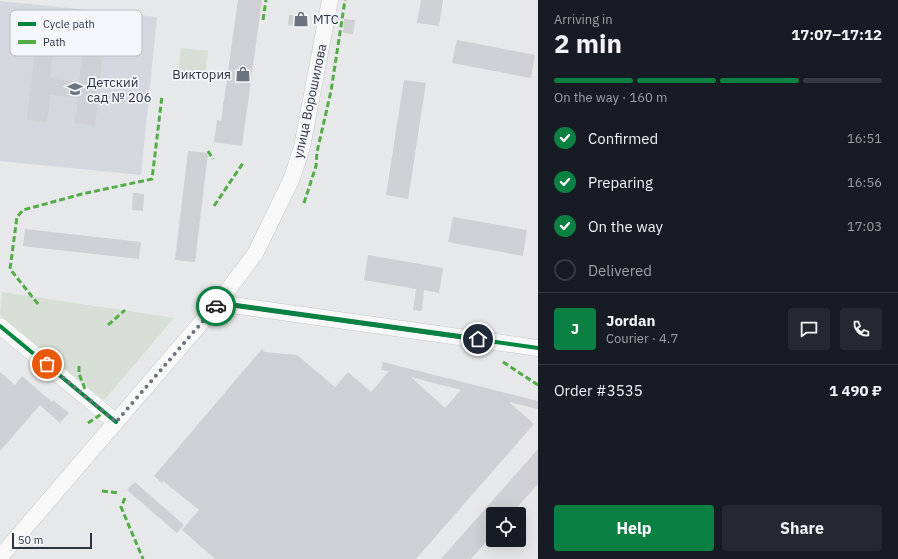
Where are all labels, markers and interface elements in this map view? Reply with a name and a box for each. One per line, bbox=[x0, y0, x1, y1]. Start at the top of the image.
legend bbox=[10, 10, 142, 56]
shop icon: МТС bbox=[292, 10, 310, 28]
place label: МТС bbox=[313, 11, 339, 28]
text: Arriving in bbox=[554, 11, 613, 28]
text: Cycle path bbox=[43, 17, 95, 31]
text: 17:07–17:12 bbox=[791, 25, 882, 44]
text: 2 min bbox=[554, 26, 622, 60]
text: Path bbox=[43, 35, 66, 49]
street label: улица Ворошилова bbox=[290, 42, 330, 160]
shop icon: Виктория bbox=[234, 65, 252, 83]
place label: Виктория bbox=[172, 66, 231, 83]
place label: Детский сад № 206 bbox=[87, 74, 151, 106]
school or university icon: Детский сад № 206 bbox=[66, 80, 84, 98]
text: On the way · 160 m bbox=[554, 89, 667, 106]
icon: check bbox=[554, 127, 576, 149]
text: Confirmed bbox=[588, 129, 658, 148]
text: 16:51 bbox=[847, 130, 882, 147]
icon: check bbox=[554, 171, 576, 193]
text: Preparing bbox=[588, 173, 653, 192]
text: 16:56 bbox=[847, 174, 882, 191]
icon: check bbox=[554, 215, 576, 237]
text: On the way bbox=[588, 217, 663, 236]
text: 17:03 bbox=[847, 218, 882, 235]
text: Delivered bbox=[588, 261, 652, 280]
courier bbox=[196, 286, 236, 326]
icon: car bbox=[205, 295, 227, 317]
button: chat bbox=[788, 308, 830, 350]
button: phone bbox=[840, 308, 882, 350]
text: Jordan bbox=[606, 311, 655, 330]
text: J bbox=[571, 319, 579, 338]
pin bbox=[461, 322, 495, 356]
icon: home bbox=[467, 328, 489, 350]
text: Courier · 4.7 bbox=[606, 330, 678, 347]
pin bbox=[30, 347, 64, 381]
icon: bag bbox=[36, 353, 58, 375]
text: Order #3535 bbox=[554, 381, 643, 400]
text: 1 490 ₽ bbox=[829, 381, 882, 400]
button: Help bbox=[554, 505, 714, 551]
button: Share bbox=[722, 505, 882, 551]
map controls bbox=[486, 507, 526, 547]
button: locate bbox=[486, 507, 526, 547]
scale bar bbox=[12, 531, 92, 550]
text: 50 m bbox=[18, 533, 43, 547]

